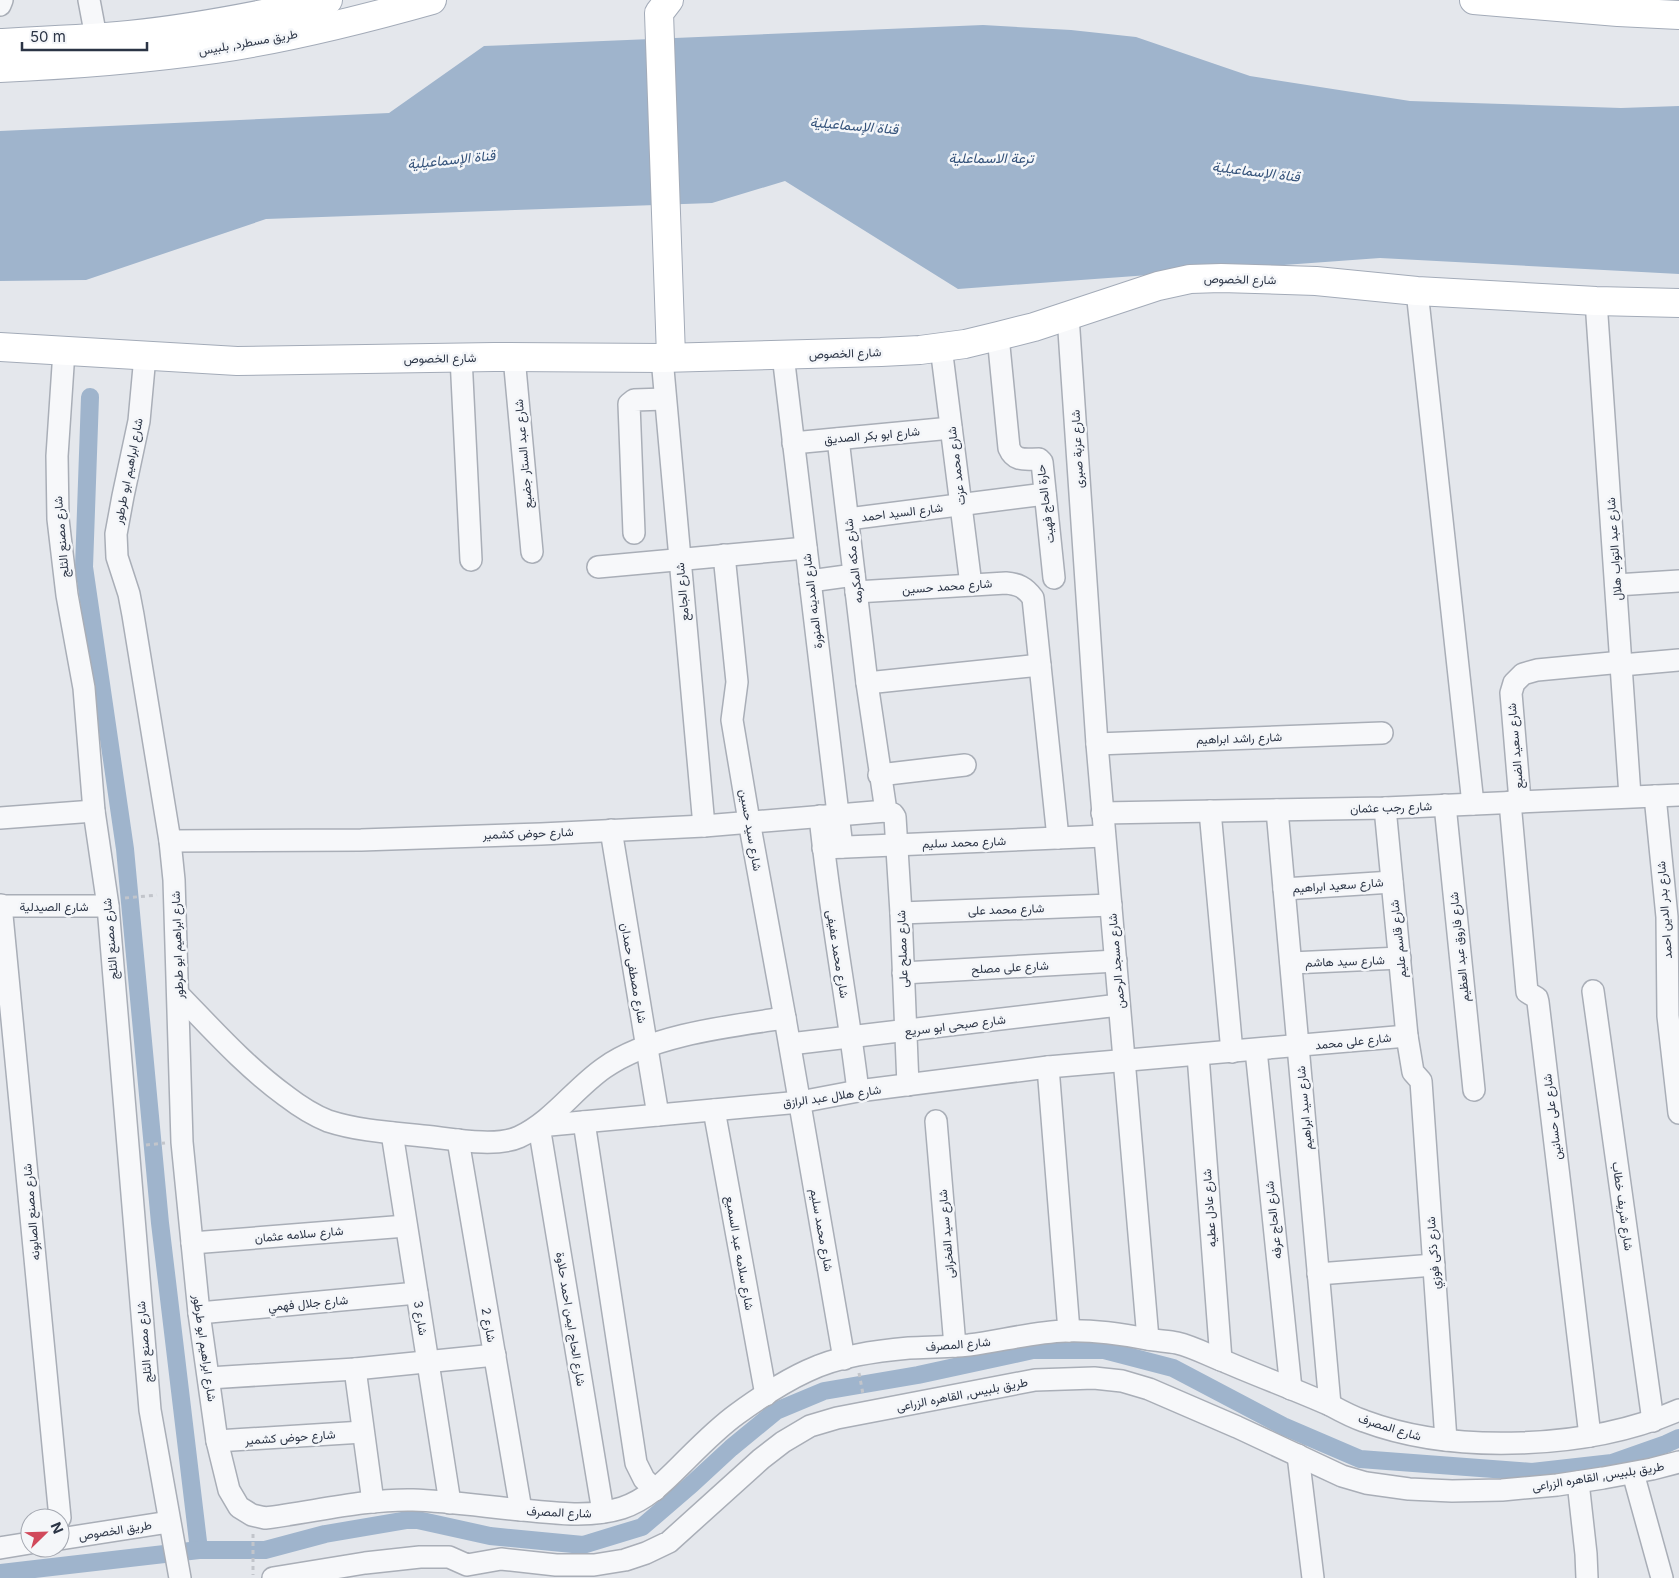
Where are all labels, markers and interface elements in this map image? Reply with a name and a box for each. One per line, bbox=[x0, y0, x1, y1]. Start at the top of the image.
scale bar bbox=[22, 20, 148, 52]
street label: طريق مسطرد, بلبيس bbox=[197, 26, 299, 59]
text: 50 m bbox=[30, 27, 66, 46]
water label: قناة الإسماعيلية bbox=[809, 113, 900, 139]
water label: قناة الإسماعيلية bbox=[406, 146, 498, 174]
water label: ترعة الاسماعلية bbox=[948, 149, 1035, 167]
water label: قناة الإسماعيلية bbox=[1211, 157, 1302, 187]
street label: شارع الخصوص bbox=[1204, 271, 1276, 289]
street label: شارع الخصوص bbox=[808, 344, 882, 364]
street label: شارع الخصوص bbox=[404, 350, 476, 368]
street label: شارع عبد الستار جضيع bbox=[511, 398, 537, 509]
street label: شارع عزبة صبرى bbox=[1067, 409, 1089, 489]
street label: شارع ابراهيم ابو طرطور bbox=[110, 417, 148, 527]
street label: شارع ابو بكر الصديق bbox=[823, 423, 921, 449]
street label: شارع محمد عزت bbox=[944, 426, 970, 506]
street label: حارة الحاج فهيت bbox=[1033, 464, 1059, 544]
street label: شارع مصنع الثلج bbox=[50, 495, 74, 578]
street label: شارع عبد التواب هلال bbox=[1603, 497, 1627, 601]
street label: شارع السيد احمد bbox=[860, 500, 944, 526]
street label: شارع مكه المكرمه bbox=[840, 518, 868, 604]
street label: شارع المدينه المنورة bbox=[799, 552, 827, 649]
street label: شارع الجامع bbox=[672, 562, 694, 622]
street label: شارع محمد حسين bbox=[901, 575, 993, 599]
street label: شارع سعيد الضبع bbox=[1504, 702, 1528, 789]
street label: شارع راشد ابراهيم bbox=[1196, 729, 1282, 749]
street label: شارع سيد حسين bbox=[734, 788, 766, 872]
street label: شارع رجب عثمان bbox=[1350, 798, 1432, 818]
street label: شارع حوض كشمير bbox=[481, 824, 574, 844]
street label: شارع محمد سليم bbox=[922, 833, 1006, 853]
street label: شارع بدر الدين احمد bbox=[1653, 861, 1677, 959]
street label: شارع سعيد ابراهيم bbox=[1292, 874, 1384, 898]
street label: شارع ابراهيم ابو طرطور bbox=[168, 891, 188, 1000]
street label: شارع فاروق عبد العظيم bbox=[1446, 891, 1474, 1003]
street label: شارع مصنع الثلج bbox=[99, 897, 123, 980]
street label: شارع الصيدلية bbox=[20, 899, 88, 916]
street label: شارع قاسم عليم bbox=[1386, 899, 1412, 979]
street label: شارع محمد على bbox=[967, 900, 1045, 920]
street label: شارع محمد عفيفى bbox=[822, 909, 852, 999]
street label: شارع مصلح على bbox=[893, 910, 913, 988]
street label: شارع مسجد الرحمن bbox=[1104, 913, 1130, 1009]
street label: شارع مصطفى حمدان bbox=[616, 922, 650, 1025]
street label: شارع سيد هاشم bbox=[1305, 952, 1385, 972]
street label: شارع على مصلح bbox=[971, 957, 1049, 979]
street label: شارع صبحى ابو سريع bbox=[904, 1011, 1007, 1041]
street label: شارع على محمد bbox=[1314, 1030, 1392, 1054]
street label: شارع سيد ابراهيم bbox=[1293, 1065, 1317, 1151]
street label: شارع على حسانين bbox=[1539, 1073, 1567, 1161]
street label: شارع هلال عبد الرازق bbox=[782, 1082, 882, 1112]
street label: شارع شريف خطاب bbox=[1607, 1161, 1637, 1252]
street label: شارع مصنع الصابونه bbox=[19, 1163, 45, 1261]
street label: شارع عادل عطيه bbox=[1199, 1168, 1221, 1248]
street label: شارع الحاج عرفه bbox=[1261, 1180, 1287, 1260]
street label: شارع محمد سليم bbox=[805, 1187, 837, 1273]
street label: شارع سيد الفخرانى bbox=[935, 1189, 959, 1279]
street label: شارع سلامه عبد السميع bbox=[721, 1195, 757, 1312]
street label: شارع ذكى فوزي bbox=[1423, 1216, 1446, 1290]
street label: شارع سلامه عثمان bbox=[254, 1223, 344, 1247]
street label: شارع الحاج ايمن احمد حلاوة bbox=[551, 1251, 589, 1387]
street label: شارع جلال فهمي bbox=[267, 1292, 349, 1317]
street label: شارع ابراهيم ابو طرطور bbox=[188, 1293, 220, 1403]
street label: شارع مصنع الثلج bbox=[133, 1300, 157, 1383]
street label: شارع 3 bbox=[409, 1300, 431, 1337]
street label: شارع 2 bbox=[477, 1307, 499, 1344]
street label: شارع المصرف bbox=[925, 1334, 991, 1356]
street label: طريق بلبيس, القاهره الزراعى bbox=[895, 1374, 1029, 1415]
street label: شارع المصرف bbox=[1356, 1410, 1423, 1446]
street label: شارع حوض كشمير bbox=[243, 1426, 336, 1450]
street label: طريق بلبيس, القاهره الزراعى bbox=[1531, 1458, 1665, 1495]
street label: شارع المصرف bbox=[526, 1503, 592, 1523]
north arrow bbox=[20, 1508, 70, 1558]
street label: طريق الخصوص bbox=[77, 1517, 153, 1544]
text: N bbox=[48, 1519, 67, 1536]

